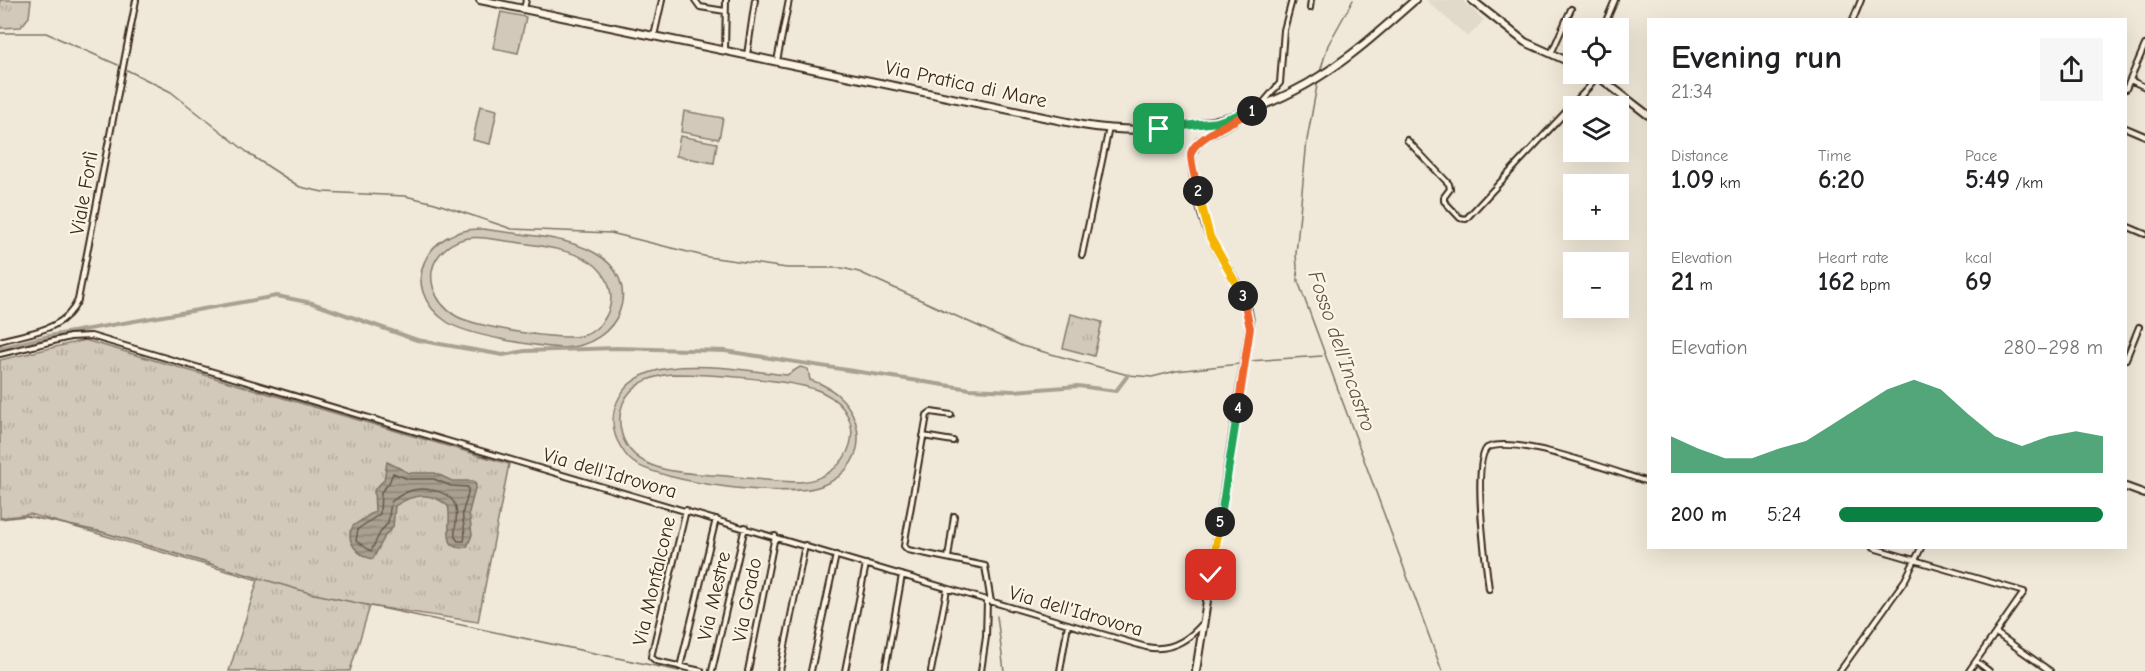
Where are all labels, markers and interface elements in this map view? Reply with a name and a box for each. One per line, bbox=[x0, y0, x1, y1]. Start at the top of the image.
map controls bbox=[1563, 18, 1629, 318]
button: locate bbox=[1563, 18, 1629, 84]
text: Evening run bbox=[1671, 38, 1842, 76]
button: share bbox=[2040, 38, 2103, 101]
street label: Via Pratica di Mare bbox=[883, 56, 1049, 112]
text: 21:34 bbox=[1671, 80, 1713, 103]
pin: 1 bbox=[1237, 96, 1267, 126]
button: layers bbox=[1563, 96, 1629, 162]
text: 1 bbox=[1249, 102, 1255, 120]
pin bbox=[1133, 103, 1184, 154]
icon: arrive bbox=[1142, 112, 1175, 145]
text: Distance bbox=[1671, 147, 1728, 165]
text: Time bbox=[1818, 147, 1851, 165]
text: Pace bbox=[1965, 147, 1997, 165]
street label: Viale Forlì bbox=[65, 149, 103, 237]
text: 1.09 bbox=[1671, 165, 1714, 195]
text: 6:20 bbox=[1818, 165, 1865, 195]
text: 5:49 bbox=[1965, 165, 2010, 195]
button: + bbox=[1563, 174, 1629, 240]
text: km bbox=[1714, 174, 1741, 192]
text: /km bbox=[2010, 174, 2043, 192]
pin: 2 bbox=[1183, 176, 1213, 206]
text: 2 bbox=[1194, 182, 1202, 200]
text: Elevation bbox=[1671, 249, 1732, 267]
text: Heart rate bbox=[1818, 249, 1889, 267]
text: kcal bbox=[1965, 249, 1992, 267]
button: − bbox=[1563, 252, 1629, 318]
text: 21 bbox=[1671, 267, 1694, 297]
text: 162 bbox=[1818, 267, 1855, 297]
text: 69 bbox=[1965, 267, 1992, 297]
water label: Fosso dell'Incastro bbox=[1303, 268, 1381, 434]
text: m bbox=[1694, 276, 1713, 294]
text: bpm bbox=[1855, 276, 1890, 294]
pin: 3 bbox=[1228, 281, 1258, 311]
text: 3 bbox=[1239, 287, 1247, 305]
text: Elevation bbox=[1671, 336, 1748, 359]
text: 280–298 m bbox=[2003, 336, 2103, 359]
pin: 4 bbox=[1223, 393, 1253, 423]
text: 4 bbox=[1234, 399, 1242, 417]
street label: Via dell'Idrovora bbox=[540, 443, 680, 503]
text: 200 m bbox=[1671, 503, 1727, 526]
text: 5:24 bbox=[1767, 503, 1802, 526]
pin: 5 bbox=[1205, 507, 1235, 537]
text: 5 bbox=[1216, 513, 1224, 531]
street label: Via Monfalcone bbox=[628, 514, 680, 648]
street label: Via Mestre bbox=[693, 549, 735, 643]
pin bbox=[1185, 549, 1236, 600]
street label: Via Grado bbox=[728, 556, 766, 644]
icon: check bbox=[1194, 558, 1227, 591]
street label: Via dell'Idrovora bbox=[1006, 581, 1146, 641]

